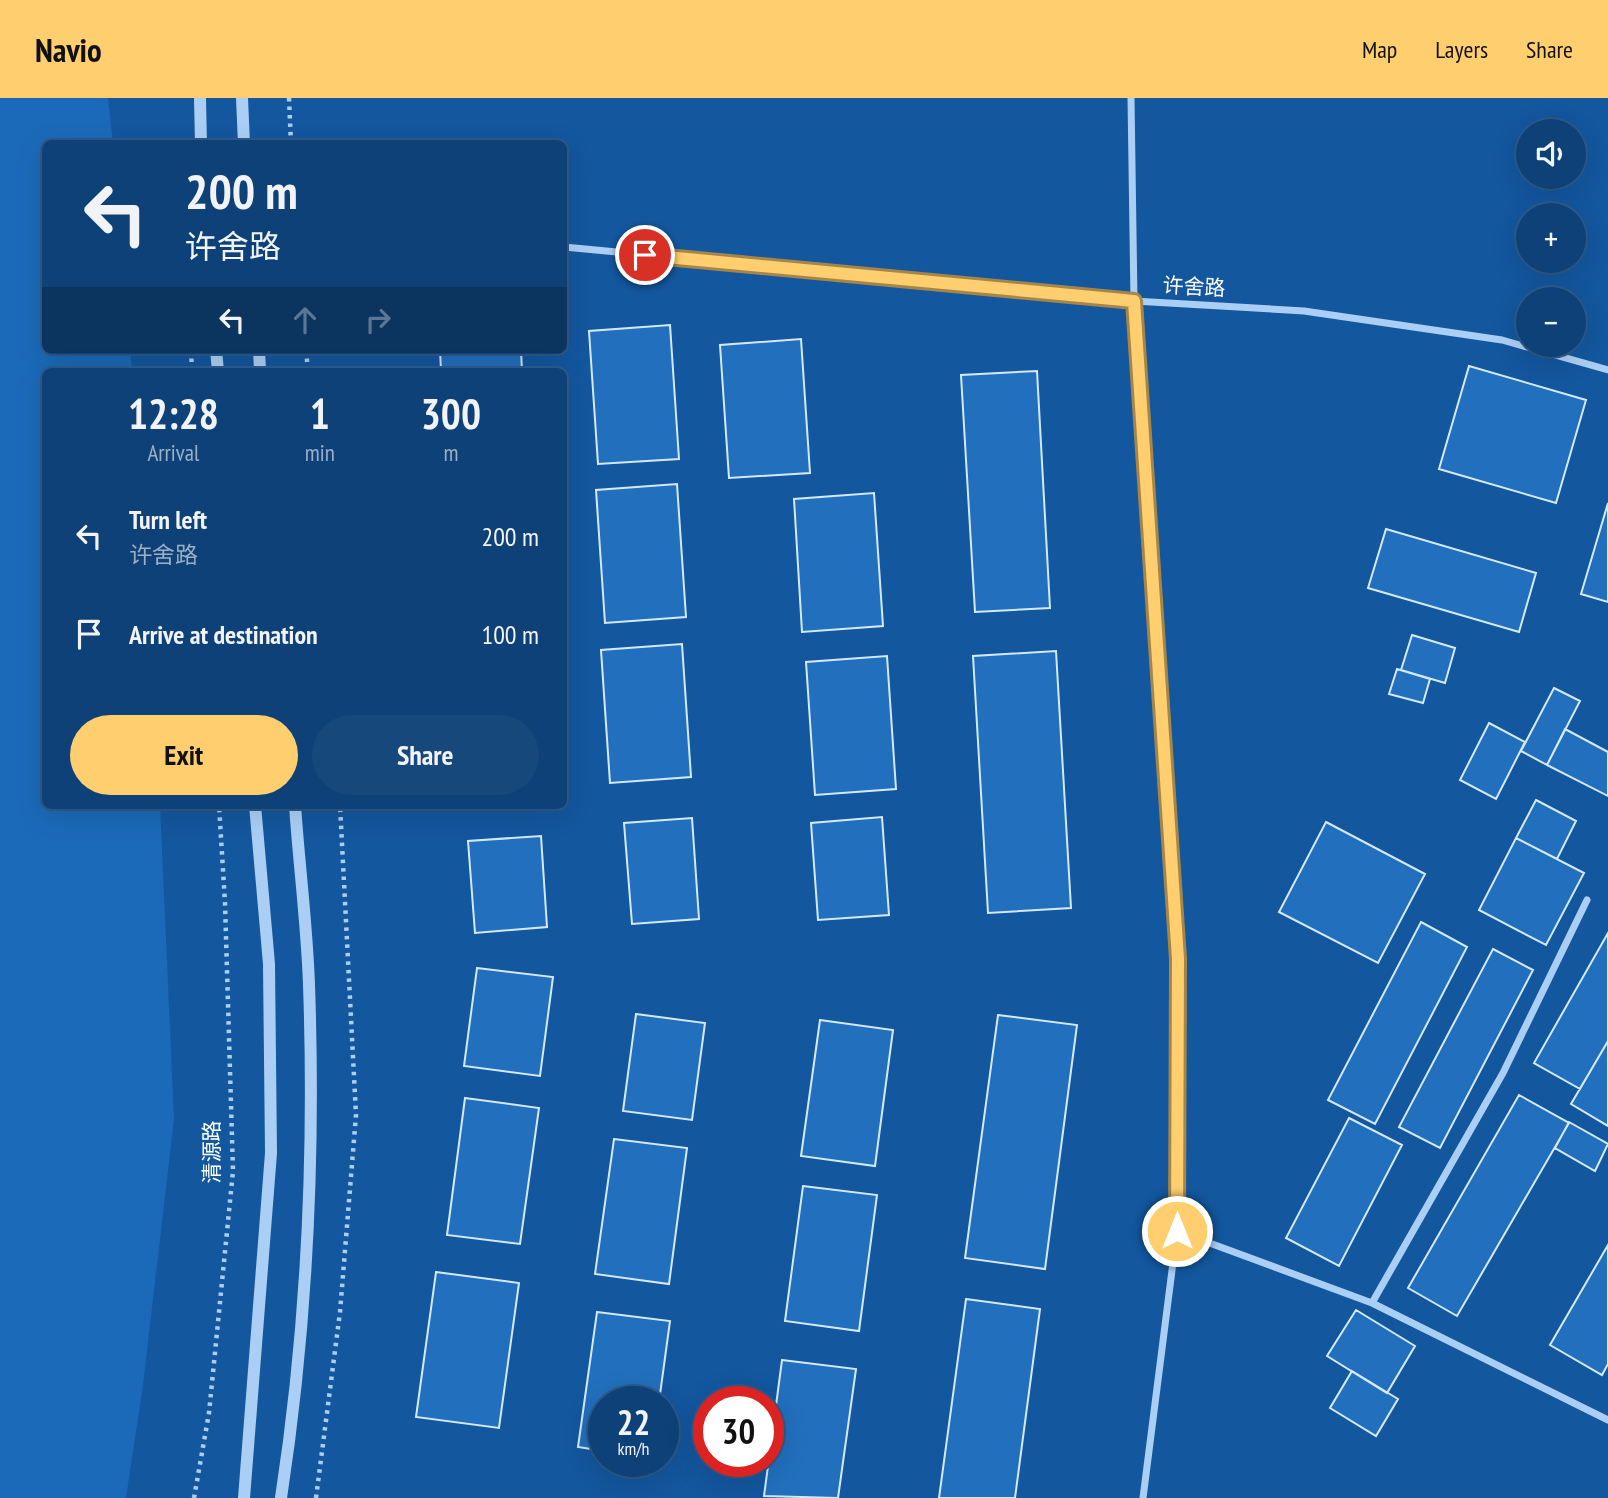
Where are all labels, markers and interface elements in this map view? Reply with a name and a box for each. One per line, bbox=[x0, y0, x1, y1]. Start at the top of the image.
text: Navio bbox=[35, 28, 102, 71]
text: Map bbox=[1362, 34, 1397, 65]
text: Layers bbox=[1435, 34, 1488, 65]
text: Share bbox=[1526, 34, 1573, 65]
map controls bbox=[1516, 119, 1586, 357]
button: sound bbox=[1516, 119, 1586, 189]
text: 200 m bbox=[185, 159, 298, 223]
icon: left bbox=[70, 168, 161, 259]
button: + bbox=[1516, 203, 1586, 273]
text: 许舍路 bbox=[185, 225, 281, 267]
pin bbox=[615, 225, 675, 285]
icon: arrive bbox=[626, 236, 664, 274]
street label: 许舍路 bbox=[1162, 271, 1226, 302]
button: − bbox=[1516, 287, 1586, 357]
icon: left bbox=[213, 301, 251, 339]
icon: ahead bbox=[286, 301, 324, 339]
icon: right bbox=[359, 301, 397, 339]
text: 12:28 bbox=[128, 386, 219, 441]
text: 1 bbox=[310, 386, 330, 441]
text: 300 bbox=[421, 386, 481, 441]
text: Arrival bbox=[147, 438, 199, 467]
text: min bbox=[305, 438, 335, 467]
text: m bbox=[443, 438, 458, 467]
text: Turn left bbox=[129, 503, 207, 536]
icon: left bbox=[70, 517, 108, 555]
text: 200 m bbox=[481, 520, 539, 553]
text: 许舍路 bbox=[129, 540, 198, 569]
icon: arrive bbox=[70, 615, 108, 653]
text: Arrive at destination bbox=[129, 618, 318, 651]
text: 100 m bbox=[481, 618, 539, 651]
button: Exit bbox=[70, 715, 298, 795]
button: Share bbox=[312, 715, 539, 795]
street label: 清源路 bbox=[198, 1121, 225, 1184]
position arrow bbox=[1140, 1194, 1214, 1268]
speed limit sign: 30 bbox=[693, 1386, 784, 1477]
text: 22 bbox=[617, 1399, 650, 1445]
text: km/h bbox=[618, 1437, 649, 1460]

